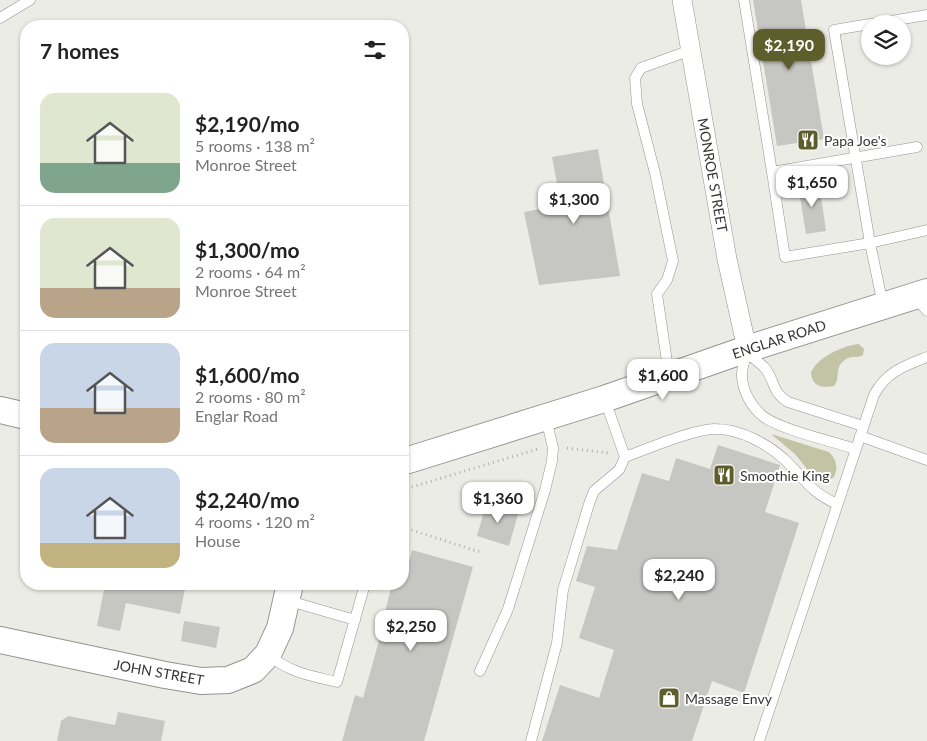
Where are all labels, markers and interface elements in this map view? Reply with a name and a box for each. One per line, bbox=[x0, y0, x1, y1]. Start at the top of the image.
map controls bbox=[861, 15, 911, 65]
button: layers bbox=[861, 15, 911, 65]
pin: $2,190 bbox=[748, 28, 830, 71]
text: $2,190 bbox=[764, 35, 814, 54]
icon: filters bbox=[361, 36, 389, 64]
text: 7 homes bbox=[40, 38, 119, 63]
text: $2,190/mo bbox=[195, 111, 300, 136]
icon: home bbox=[80, 113, 140, 173]
street label: MONROE STREET bbox=[695, 117, 732, 234]
restaurant icon: Papa Joe's bbox=[796, 128, 820, 152]
place label: Papa Joe's bbox=[824, 132, 887, 149]
text: 5 rooms · 138 m² bbox=[195, 136, 315, 155]
text: Monroe Street bbox=[195, 155, 297, 174]
pin: $1,650 bbox=[771, 166, 853, 208]
text: $1,650 bbox=[787, 172, 837, 191]
pin: $1,300 bbox=[533, 182, 615, 225]
text: $1,300 bbox=[549, 189, 599, 208]
text: $1,300/mo bbox=[195, 237, 300, 262]
icon: home bbox=[80, 238, 140, 298]
text: 2 rooms · 64 m² bbox=[195, 262, 306, 281]
text: Monroe Street bbox=[195, 281, 297, 300]
street label: ENGLAR ROAD bbox=[730, 316, 828, 362]
pin: $1,600 bbox=[622, 358, 704, 401]
text: $1,600/mo bbox=[195, 362, 300, 387]
icon: home bbox=[80, 363, 140, 423]
text: $1,600 bbox=[638, 365, 688, 384]
text: 2 rooms · 80 m² bbox=[195, 387, 306, 406]
text: Englar Road bbox=[195, 406, 278, 425]
restaurant icon: Smoothie King bbox=[712, 463, 736, 487]
place label: Smoothie King bbox=[740, 467, 830, 484]
pin: $1,360 bbox=[457, 482, 539, 524]
text: $2,240/mo bbox=[195, 487, 300, 512]
icon: home bbox=[80, 488, 140, 548]
text: $1,360 bbox=[473, 488, 523, 507]
text: 4 rooms · 120 m² bbox=[195, 512, 315, 531]
text: House bbox=[195, 531, 240, 550]
pin: $2,240 bbox=[638, 558, 720, 601]
text: $2,240 bbox=[654, 565, 704, 584]
pin: $2,250 bbox=[370, 610, 452, 652]
text: $2,250 bbox=[386, 616, 436, 635]
street label: JOHN STREET bbox=[113, 656, 206, 688]
shop icon: Massage Envy bbox=[657, 686, 681, 710]
place label: Massage Envy bbox=[685, 690, 773, 707]

